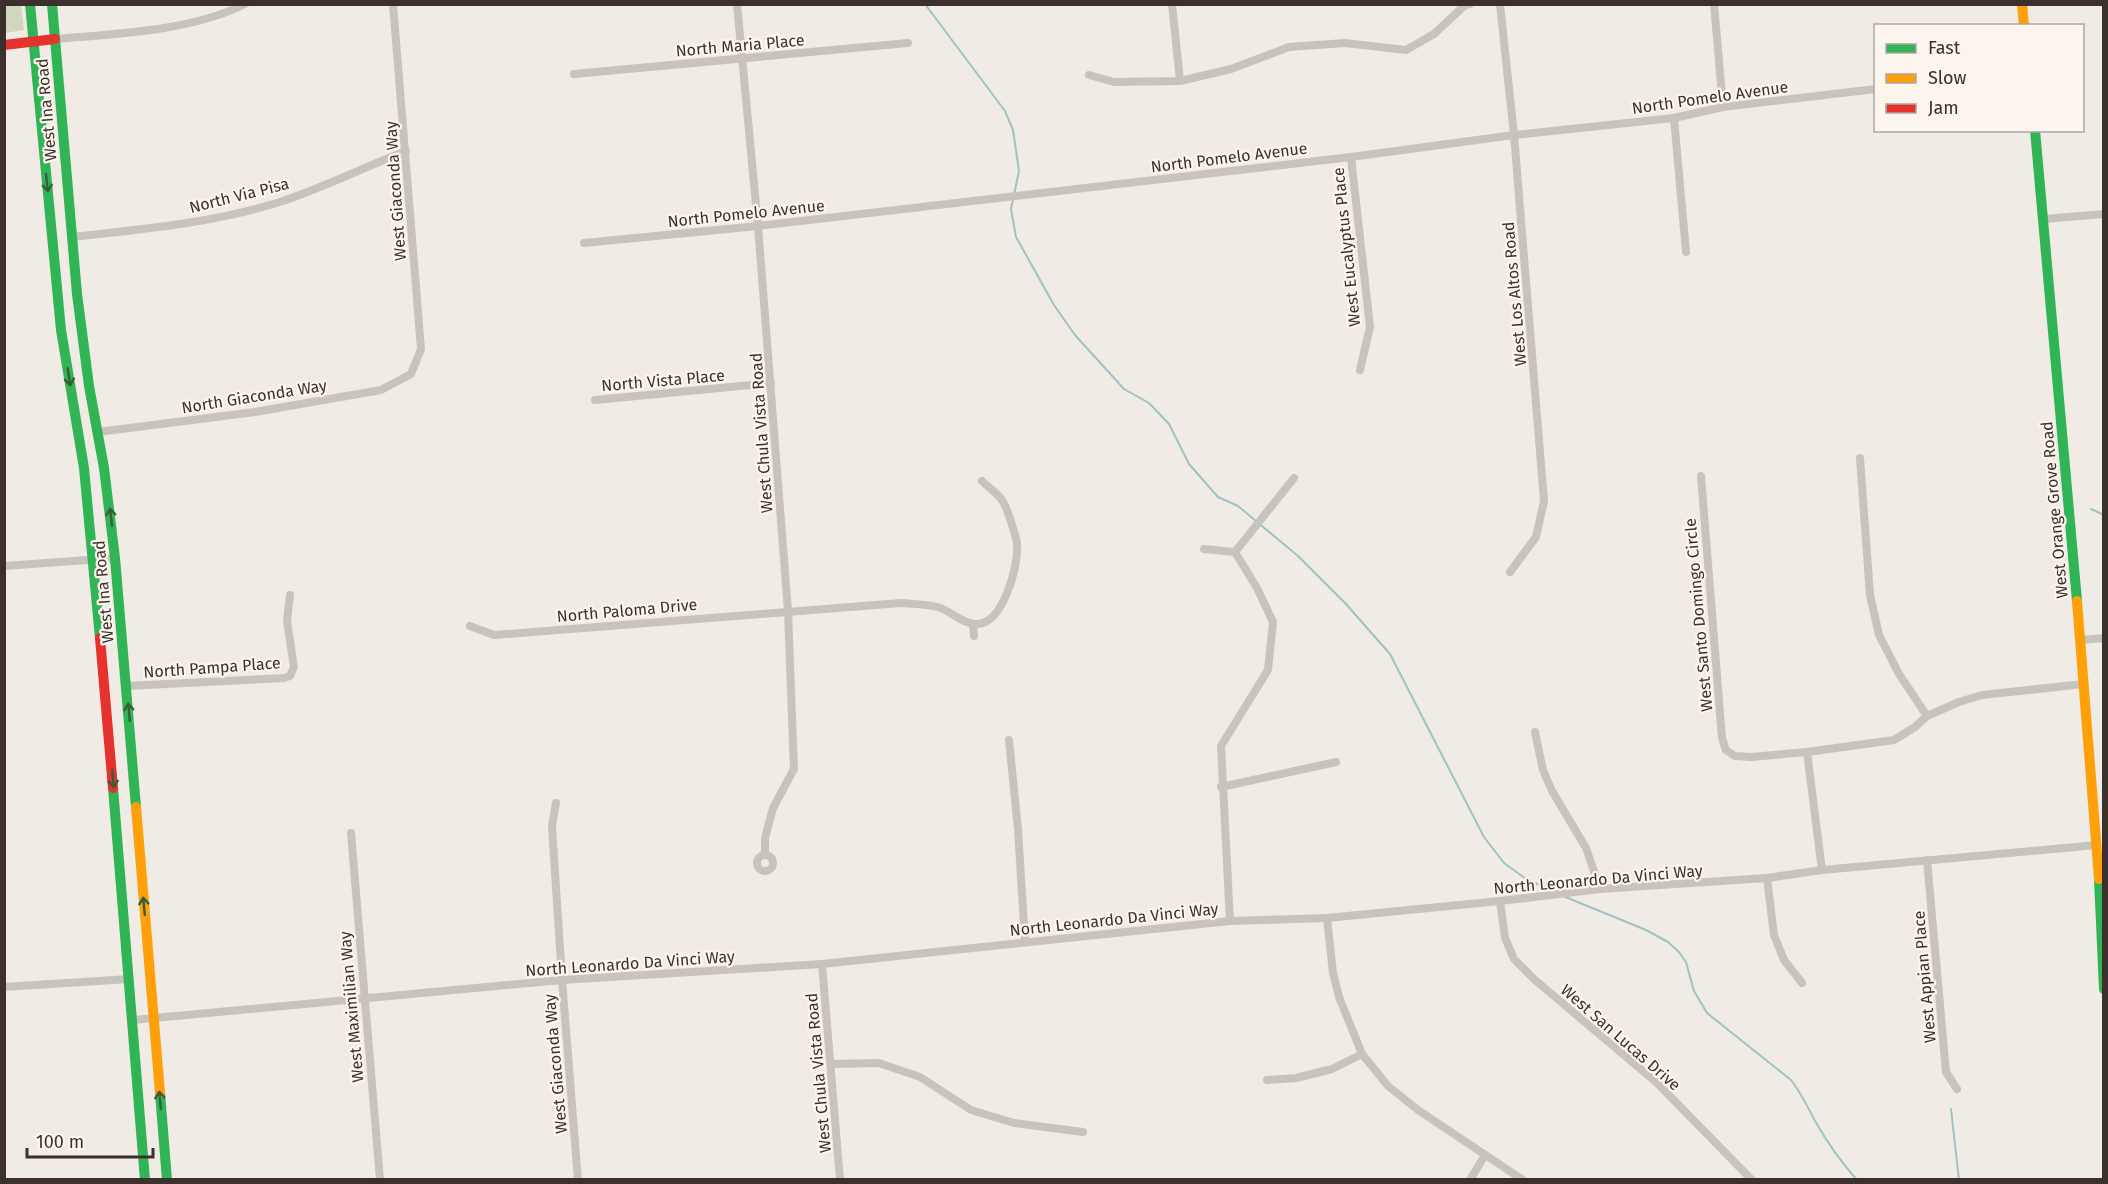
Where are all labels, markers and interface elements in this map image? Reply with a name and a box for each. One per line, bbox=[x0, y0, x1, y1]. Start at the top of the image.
legend bbox=[1874, 24, 2084, 132]
street label: North Maria Place bbox=[675, 30, 805, 61]
text: Fast bbox=[1928, 37, 1961, 59]
street label: West Ina Road bbox=[33, 58, 60, 162]
text: Slow bbox=[1928, 67, 1967, 89]
street label: North Pomelo Avenue bbox=[1631, 77, 1789, 118]
text: Jam bbox=[1928, 97, 1959, 119]
street label: West Giaconda Way bbox=[381, 120, 410, 262]
street label: North Pomelo Avenue bbox=[1150, 138, 1308, 177]
street label: West Eucalyptus Place bbox=[1329, 166, 1364, 328]
one-way arrow bbox=[42, 173, 53, 193]
street label: North Via Pisa bbox=[187, 174, 291, 217]
street label: North Pomelo Avenue bbox=[667, 196, 825, 231]
street label: West Los Altos Road bbox=[1499, 221, 1530, 367]
street label: West Chula Vista Road bbox=[746, 352, 777, 514]
one-way arrow bbox=[64, 366, 75, 386]
street label: North Vista Place bbox=[601, 366, 726, 395]
street label: North Giaconda Way bbox=[180, 376, 328, 417]
street label: West Orange Grove Road bbox=[2037, 421, 2072, 599]
one-way arrow bbox=[105, 508, 116, 528]
street label: West Santo Domingo Circle bbox=[1681, 517, 1716, 713]
street label: West Ina Road bbox=[90, 540, 117, 644]
street label: North Paloma Drive bbox=[556, 595, 698, 626]
street label: North Pampa Place bbox=[143, 653, 281, 682]
one-way arrow bbox=[123, 702, 134, 722]
one-way arrow bbox=[108, 769, 119, 789]
street label: North Leonardo Da Vinci Way bbox=[1493, 861, 1703, 898]
one-way arrow bbox=[139, 896, 150, 916]
street label: North Leonardo Da Vinci Way bbox=[1009, 899, 1219, 940]
street label: West Appian Place bbox=[1909, 910, 1940, 1044]
street label: West Maximilian Way bbox=[335, 931, 368, 1083]
street label: North Leonardo Da Vinci Way bbox=[525, 947, 735, 980]
street label: West San Lucas Drive bbox=[1557, 980, 1684, 1095]
street label: West Chula Vista Road bbox=[802, 992, 835, 1154]
street label: West Giaconda Way bbox=[540, 993, 571, 1135]
one-way arrow bbox=[154, 1091, 165, 1111]
scale bar bbox=[27, 1121, 153, 1159]
text: 100 m bbox=[36, 1131, 84, 1153]

